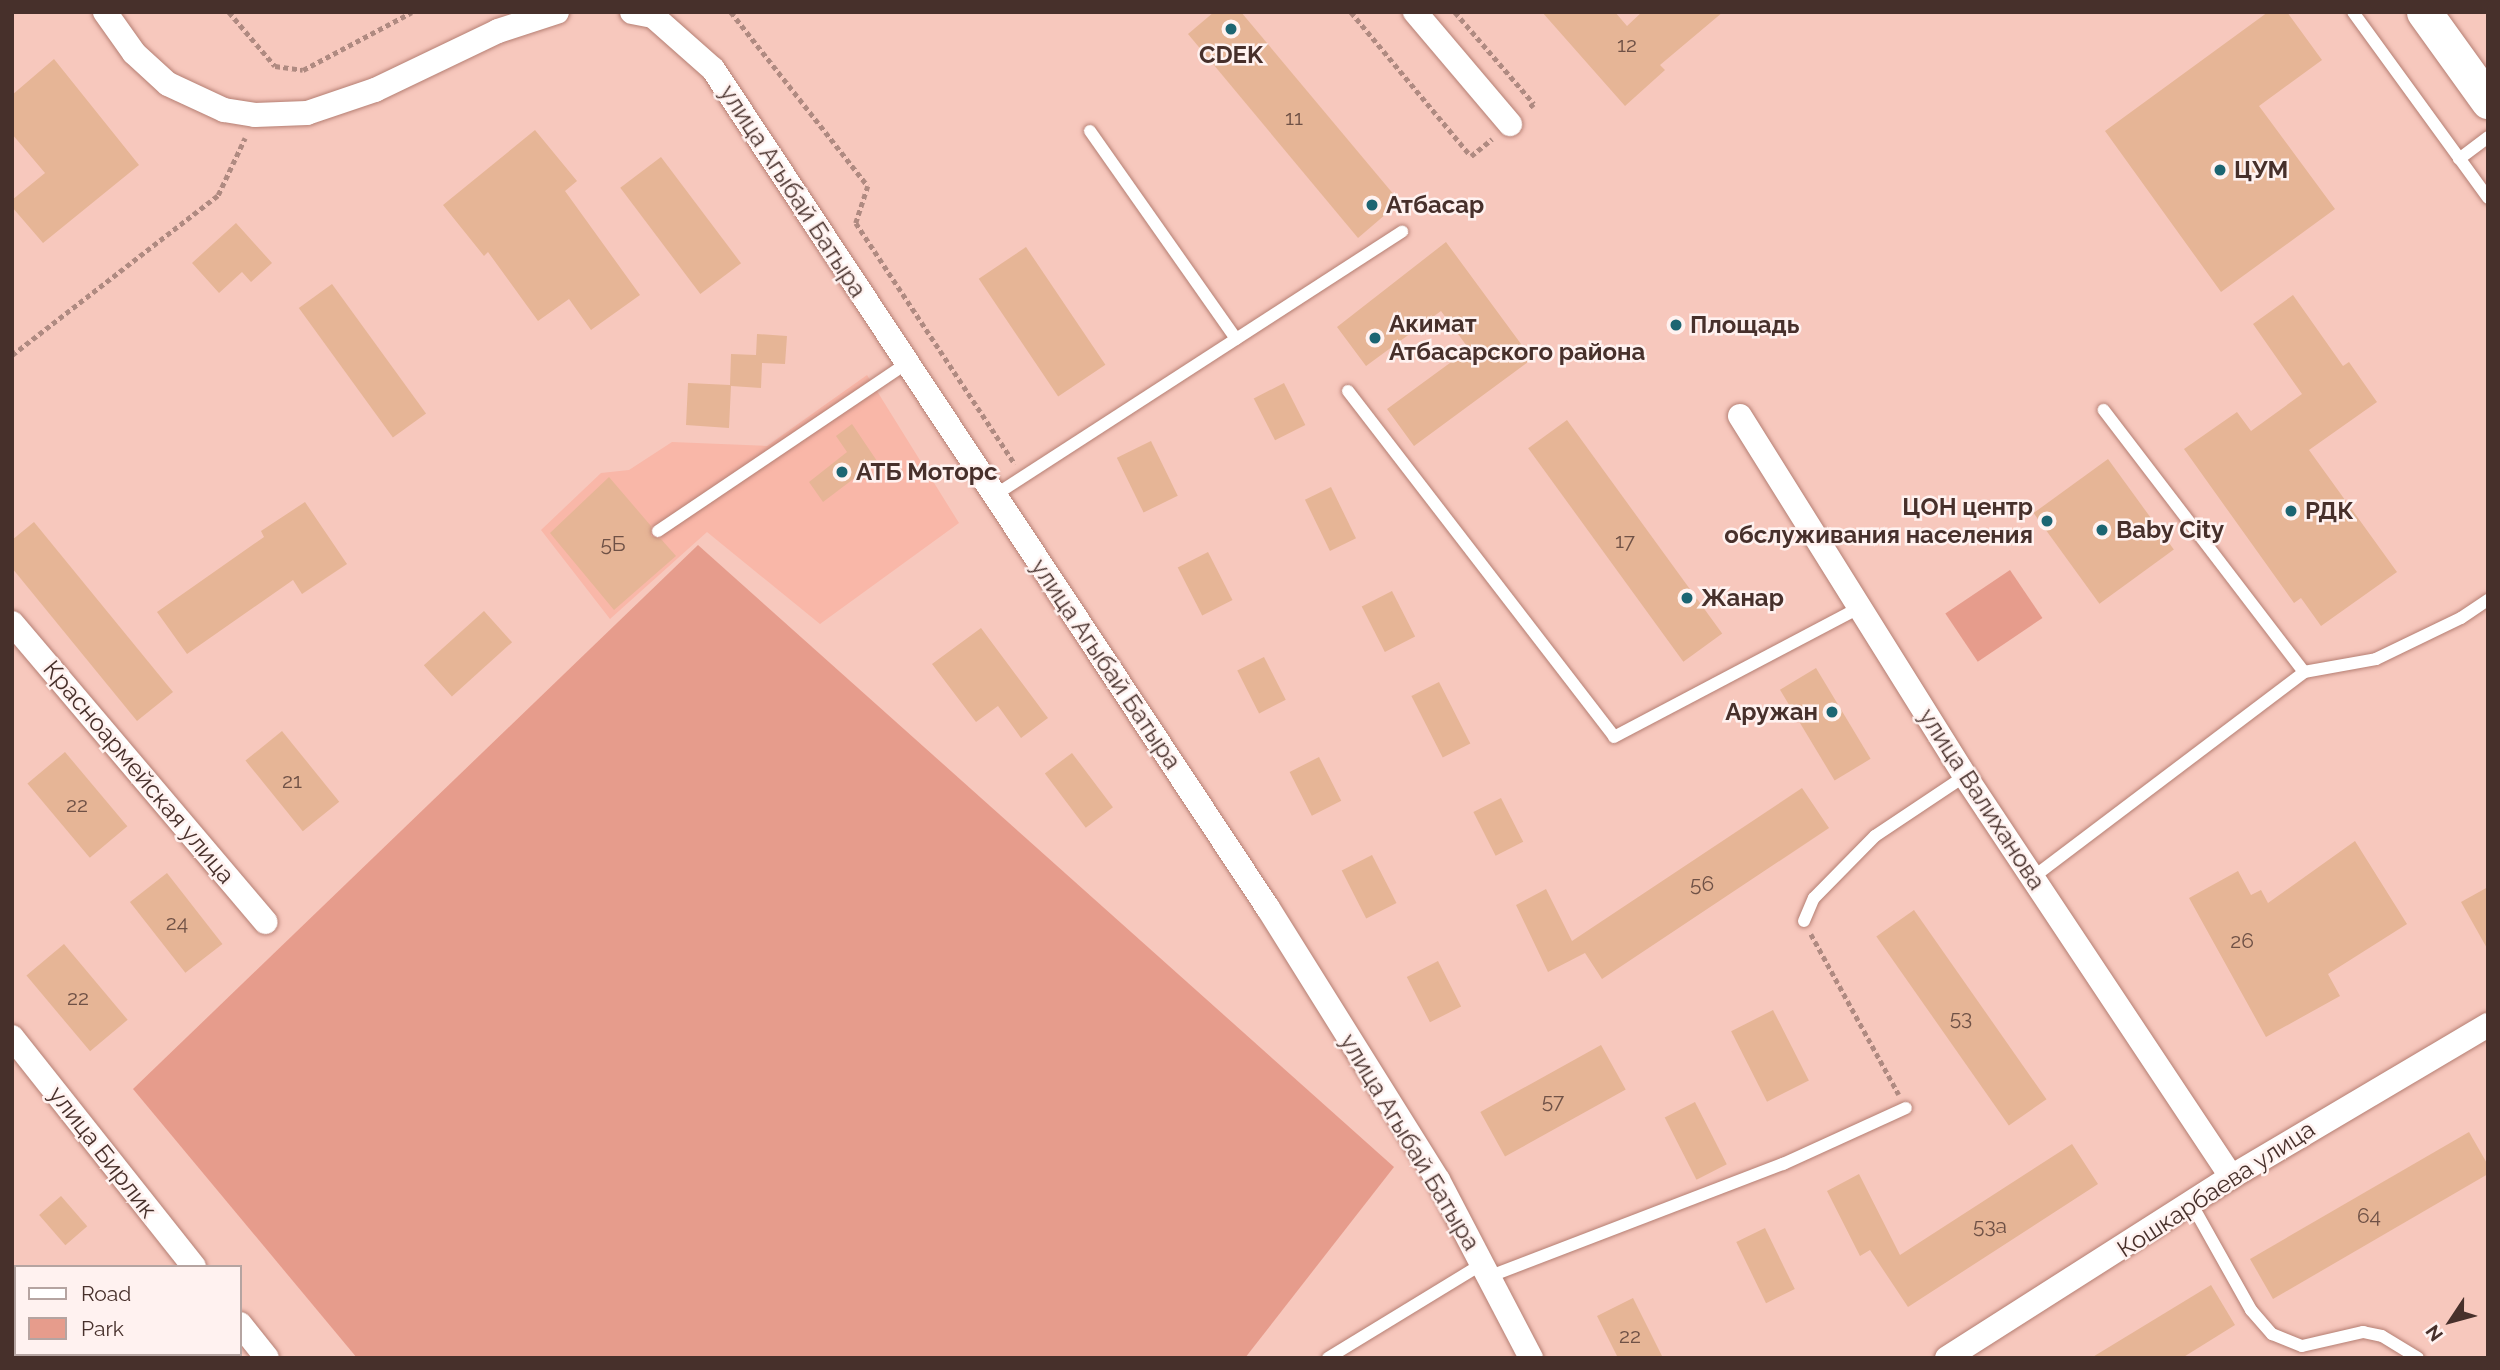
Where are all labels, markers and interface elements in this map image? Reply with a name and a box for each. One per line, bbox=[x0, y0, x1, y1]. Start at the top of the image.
marker: CDEK bbox=[1223, 21, 1239, 37]
house number: 12 bbox=[1617, 32, 1637, 58]
place label: CDEK bbox=[1199, 41, 1263, 69]
street label: улица Агыбай Батыра bbox=[713, 79, 873, 303]
house number: 11 bbox=[1285, 105, 1303, 131]
place label: ЦУМ bbox=[2234, 156, 2288, 184]
marker: ЦУМ bbox=[2212, 162, 2228, 178]
place label: Атбасар bbox=[1386, 191, 1484, 219]
marker: Атбасар bbox=[1364, 197, 1380, 213]
place label: Акимат Атбасарского района bbox=[1389, 310, 1645, 366]
place label: Площадь bbox=[1690, 311, 1799, 339]
marker: Площадь bbox=[1668, 317, 1684, 333]
marker: Акимат Атбасарского района bbox=[1367, 330, 1383, 346]
place label: АТБ Моторс bbox=[856, 458, 998, 486]
marker: АТБ Моторс bbox=[834, 464, 850, 480]
place label: ЦОН центр обслуживания населения bbox=[1724, 493, 2033, 549]
place label: РДК bbox=[2305, 497, 2354, 525]
marker: РДК bbox=[2283, 503, 2299, 519]
marker: ЦОН центр обслуживания населения bbox=[2039, 513, 2055, 529]
place label: Baby City bbox=[2116, 516, 2225, 544]
marker: Baby City bbox=[2094, 522, 2110, 538]
house number: 17 bbox=[1615, 528, 1635, 554]
house number: 5Б bbox=[600, 531, 626, 557]
street label: улица Агыбай Батыра bbox=[1025, 553, 1187, 775]
place label: Жанар bbox=[1701, 584, 1784, 612]
marker: Жанар bbox=[1679, 590, 1695, 606]
street label: Красноармейская улица bbox=[37, 654, 241, 890]
place label: Аружан bbox=[1725, 698, 1818, 726]
street label: улица Валиханова bbox=[1913, 703, 2051, 895]
marker: Аружан bbox=[1824, 704, 1840, 720]
house number: 21 bbox=[282, 768, 302, 794]
house number: 22 bbox=[66, 792, 88, 818]
house number: 56 bbox=[1690, 871, 1714, 897]
house number: 24 bbox=[166, 910, 188, 936]
house number: 26 bbox=[2230, 928, 2254, 954]
house number: 22 bbox=[67, 985, 89, 1011]
house number: 53 bbox=[1950, 1005, 1972, 1031]
street label: улица Агыбай Батыра bbox=[1334, 1028, 1486, 1256]
street label: улица Бирлик bbox=[43, 1080, 163, 1224]
house number: 57 bbox=[1542, 1088, 1564, 1114]
street label: Кошкарбаева улица bbox=[2112, 1114, 2320, 1264]
house number: 64 bbox=[2357, 1203, 2381, 1229]
house number: 53а bbox=[1973, 1213, 2007, 1239]
legend bbox=[14, 1265, 242, 1356]
text: Road bbox=[81, 1281, 131, 1306]
north arrow bbox=[2416, 1286, 2486, 1356]
text: Park bbox=[81, 1316, 124, 1341]
text: N bbox=[2421, 1321, 2447, 1346]
house number: 22 bbox=[1619, 1323, 1641, 1349]

